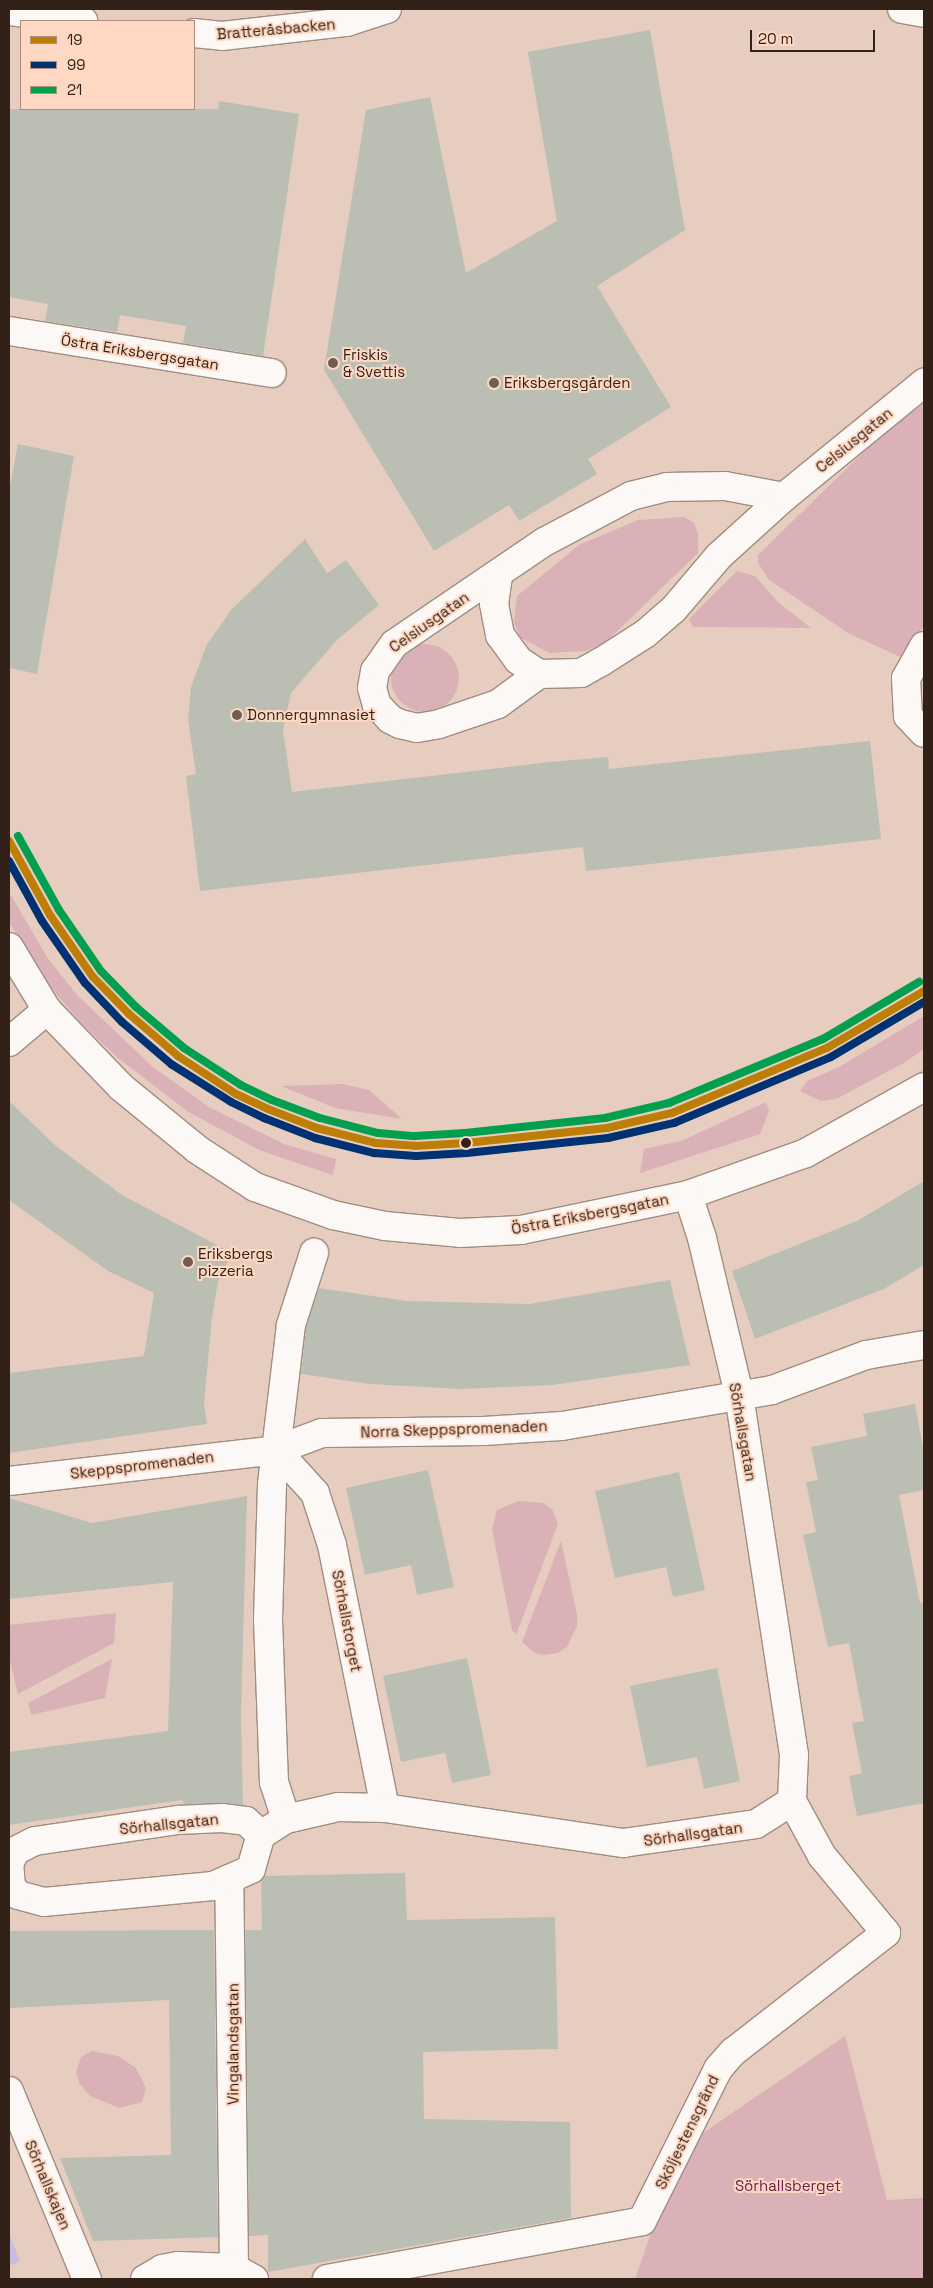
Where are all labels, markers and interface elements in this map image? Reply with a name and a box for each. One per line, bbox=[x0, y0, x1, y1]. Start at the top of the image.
street label: Bratteråsbacken bbox=[216, 15, 336, 43]
legend bbox=[20, 20, 195, 110]
scale bar bbox=[753, 20, 878, 52]
text: 20 m bbox=[758, 29, 793, 48]
text: 19 bbox=[67, 30, 82, 49]
text: 99 bbox=[67, 55, 85, 74]
text: 21 bbox=[67, 80, 82, 99]
street label: Östra Eriksbergsgatan bbox=[60, 331, 220, 373]
place label: Friskis & Svettis bbox=[343, 345, 405, 380]
marker: Friskis & Svettis bbox=[327, 357, 339, 369]
place label: Eriksbergsgården bbox=[504, 374, 630, 392]
marker: Eriksbergsgården bbox=[488, 377, 500, 389]
street label: Celsiusgatan bbox=[812, 404, 896, 476]
street label: Celsiusgatan bbox=[386, 588, 472, 656]
place label: Donnergymnasiet bbox=[247, 706, 375, 724]
marker: Donnergymnasiet bbox=[231, 709, 243, 721]
unlabelled marker bbox=[461, 1138, 471, 1148]
street label: Östra Eriksbergsgatan bbox=[510, 1190, 670, 1238]
place label: Eriksbergs pizzeria bbox=[198, 1244, 273, 1279]
marker: Eriksbergs pizzeria bbox=[182, 1256, 194, 1268]
street label: Sörhallsgatan bbox=[725, 1381, 761, 1483]
street label: Norra Skeppspromenaden bbox=[360, 1417, 548, 1441]
street label: Skeppspromenaden bbox=[69, 1447, 215, 1483]
street label: Sörhallstorget bbox=[328, 1569, 366, 1673]
street label: Sörhallsgatan bbox=[119, 1810, 219, 1838]
street label: Sörhallsgatan bbox=[642, 1818, 744, 1850]
street label: Vingalandsgatan bbox=[224, 1983, 242, 2105]
street label: Sköljestensgränd bbox=[651, 2072, 723, 2192]
street label: Sörhallskajen bbox=[21, 2138, 75, 2232]
park label: Sörhallsberget bbox=[735, 2177, 841, 2195]

